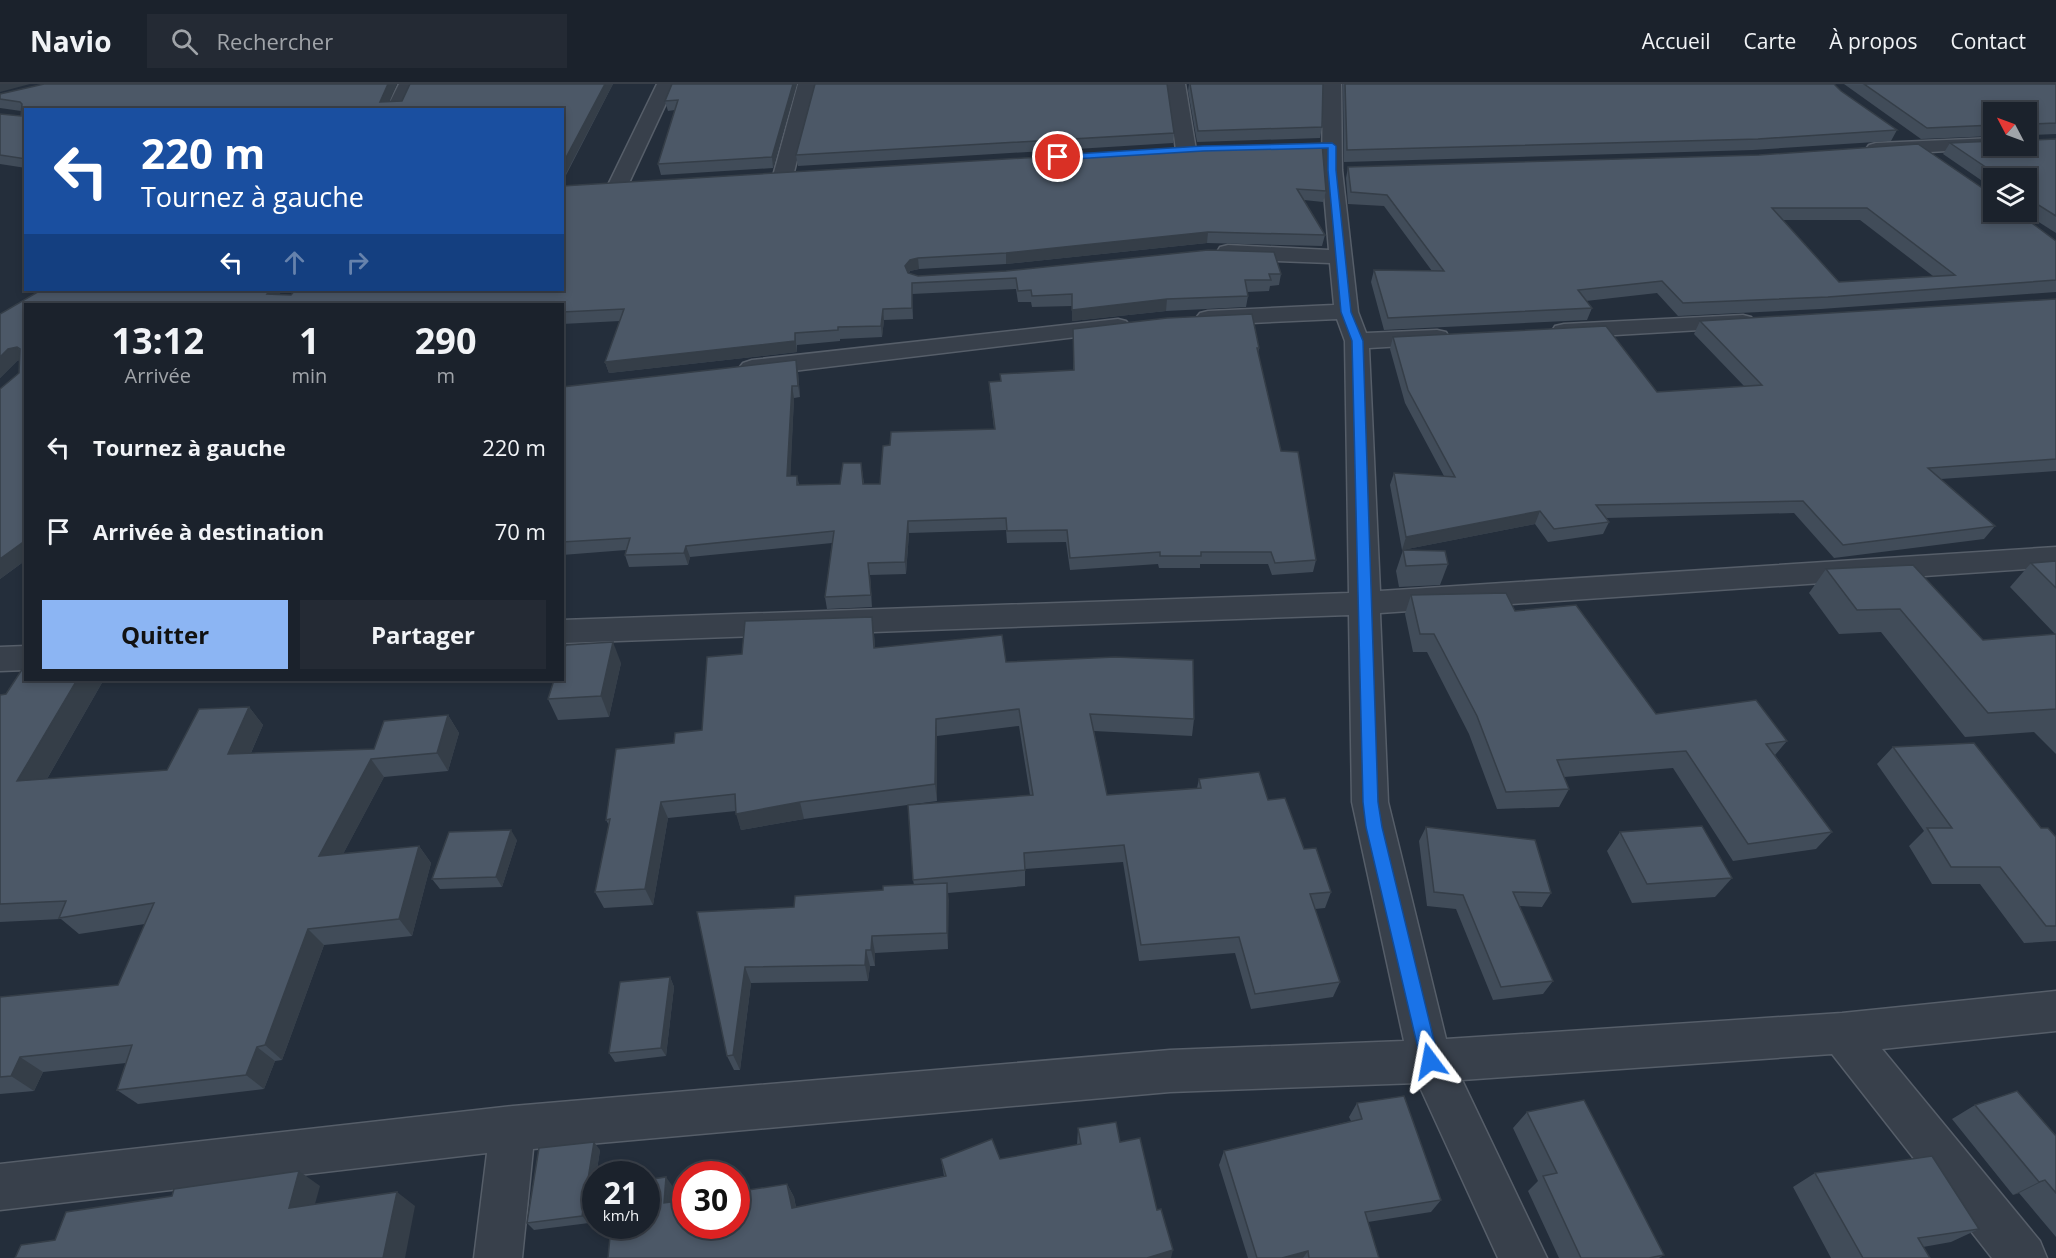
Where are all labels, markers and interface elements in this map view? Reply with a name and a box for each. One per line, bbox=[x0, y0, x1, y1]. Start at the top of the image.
search box bbox=[147, 14, 567, 68]
text: Navio bbox=[30, 22, 111, 60]
icon: search bbox=[168, 25, 201, 58]
text: Rechercher bbox=[216, 26, 333, 56]
text: Accueil bbox=[1642, 27, 1710, 55]
text: Carte bbox=[1743, 27, 1796, 55]
text: À propos bbox=[1829, 27, 1918, 55]
text: Contact bbox=[1951, 27, 2026, 55]
north arrow bbox=[1983, 102, 2037, 156]
map controls bbox=[1983, 102, 2037, 222]
text: 220 m bbox=[141, 124, 265, 181]
pin bbox=[1032, 131, 1083, 182]
icon: left bbox=[42, 132, 120, 210]
icon: arrive bbox=[1041, 140, 1074, 173]
button: layers bbox=[1983, 168, 2037, 222]
text: Tournez à gauche bbox=[141, 178, 364, 215]
icon: left bbox=[215, 246, 248, 279]
icon: ahead bbox=[278, 246, 311, 279]
icon: right bbox=[341, 246, 374, 279]
text: 13:12 bbox=[111, 316, 204, 365]
text: 1 bbox=[299, 316, 320, 365]
text: 290 bbox=[415, 316, 477, 365]
text: Arrivée bbox=[124, 362, 191, 389]
text: min bbox=[291, 362, 327, 389]
text: m bbox=[436, 362, 455, 389]
icon: left bbox=[42, 431, 75, 464]
text: Tournez à gauche bbox=[93, 432, 286, 462]
text: 220 m bbox=[482, 432, 546, 462]
icon: arrive bbox=[42, 515, 75, 548]
text: Arrivée à destination bbox=[93, 516, 324, 546]
text: 70 m bbox=[495, 516, 546, 546]
button: Quitter bbox=[42, 600, 288, 669]
button: Partager bbox=[300, 600, 546, 669]
position arrow bbox=[1398, 1029, 1462, 1093]
speed limit sign: 30 bbox=[672, 1161, 750, 1239]
text: 21 bbox=[604, 1172, 638, 1213]
text: km/h bbox=[603, 1205, 639, 1225]

